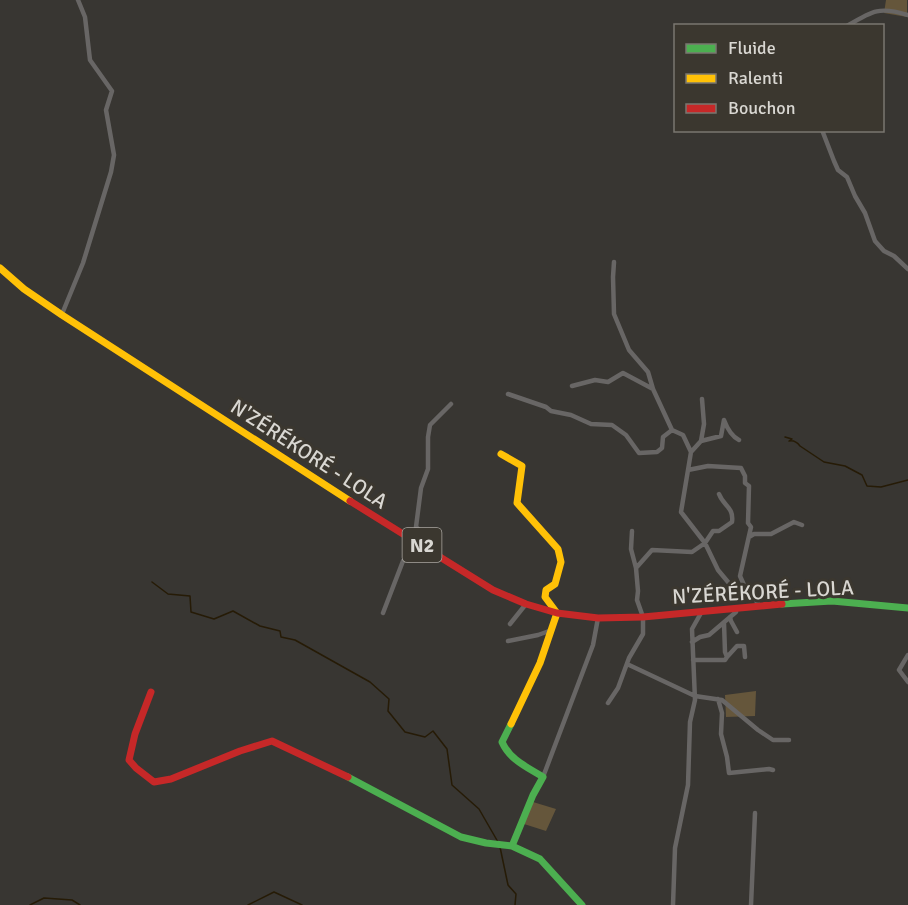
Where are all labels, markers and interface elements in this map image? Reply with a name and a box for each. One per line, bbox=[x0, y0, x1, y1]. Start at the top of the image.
legend bbox=[674, 24, 884, 132]
text: Fluide bbox=[728, 37, 776, 59]
text: Ralenti bbox=[728, 67, 783, 89]
text: Bouchon bbox=[728, 97, 796, 119]
street label: N'ZÉRÉKORÉ - LOLA bbox=[226, 394, 392, 514]
road number: N2 bbox=[402, 528, 442, 562]
street label: N'ZÉRÉKORÉ - LOLA bbox=[672, 574, 855, 610]

